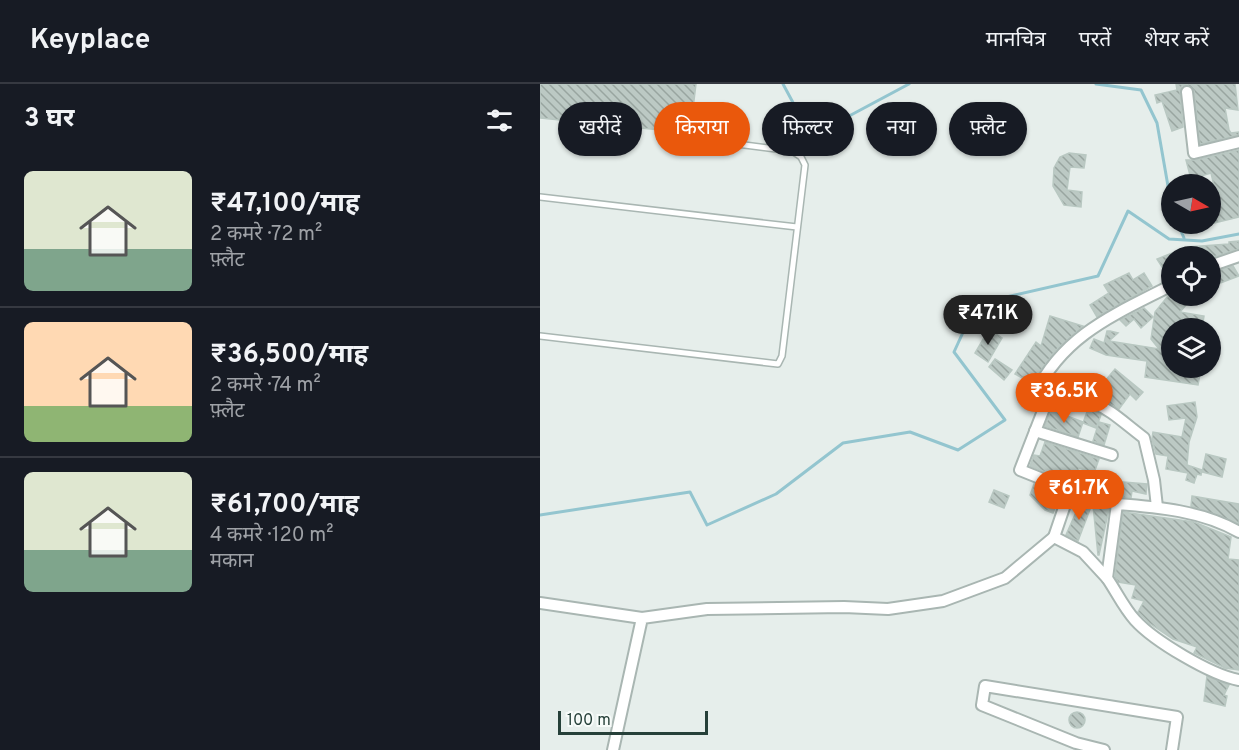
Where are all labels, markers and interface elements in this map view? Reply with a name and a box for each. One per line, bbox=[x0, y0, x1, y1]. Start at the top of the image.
text: Keyplace bbox=[30, 23, 150, 59]
text: मानचित्र bbox=[986, 27, 1046, 54]
text: परतें bbox=[1079, 27, 1111, 54]
text: शेयर करें bbox=[1144, 27, 1209, 54]
chip: खरीदें bbox=[558, 102, 642, 156]
chip: किराया bbox=[654, 102, 750, 156]
chip: फ़िल्टर bbox=[762, 102, 854, 156]
chip: नया bbox=[866, 102, 937, 156]
chip: फ़्लैट bbox=[949, 102, 1027, 156]
text: 3 घर bbox=[24, 103, 74, 136]
icon: filters bbox=[483, 104, 516, 137]
north arrow bbox=[1161, 174, 1221, 234]
map controls bbox=[1161, 174, 1221, 378]
text: ₹47,100/माह bbox=[210, 188, 360, 221]
icon: home bbox=[72, 195, 144, 267]
text: 2 कमरे · 72 m² bbox=[210, 222, 322, 248]
button: locate bbox=[1161, 246, 1221, 306]
text: फ़्लैट bbox=[210, 248, 245, 274]
pin: ₹47.1K bbox=[939, 295, 1037, 346]
text: ₹47.1K bbox=[957, 301, 1019, 327]
button: layers bbox=[1161, 318, 1221, 378]
text: ₹36,500/माह bbox=[210, 339, 368, 372]
icon: home bbox=[72, 346, 144, 418]
text: 2 कमरे · 74 m² bbox=[210, 373, 321, 399]
pin: ₹36.5K bbox=[1015, 373, 1113, 424]
text: ₹36.5K bbox=[1030, 379, 1098, 405]
text: फ़्लैट bbox=[210, 399, 245, 425]
pin: ₹61.7K bbox=[1030, 470, 1128, 521]
text: ₹61.7K bbox=[1048, 476, 1110, 502]
text: ₹61,700/माह bbox=[210, 489, 359, 522]
icon: home bbox=[72, 496, 144, 568]
text: 4 कमरे · 120 m² bbox=[210, 523, 333, 549]
text: मकान bbox=[210, 549, 254, 575]
scale bar bbox=[558, 708, 708, 736]
text: 100 m bbox=[567, 711, 611, 731]

